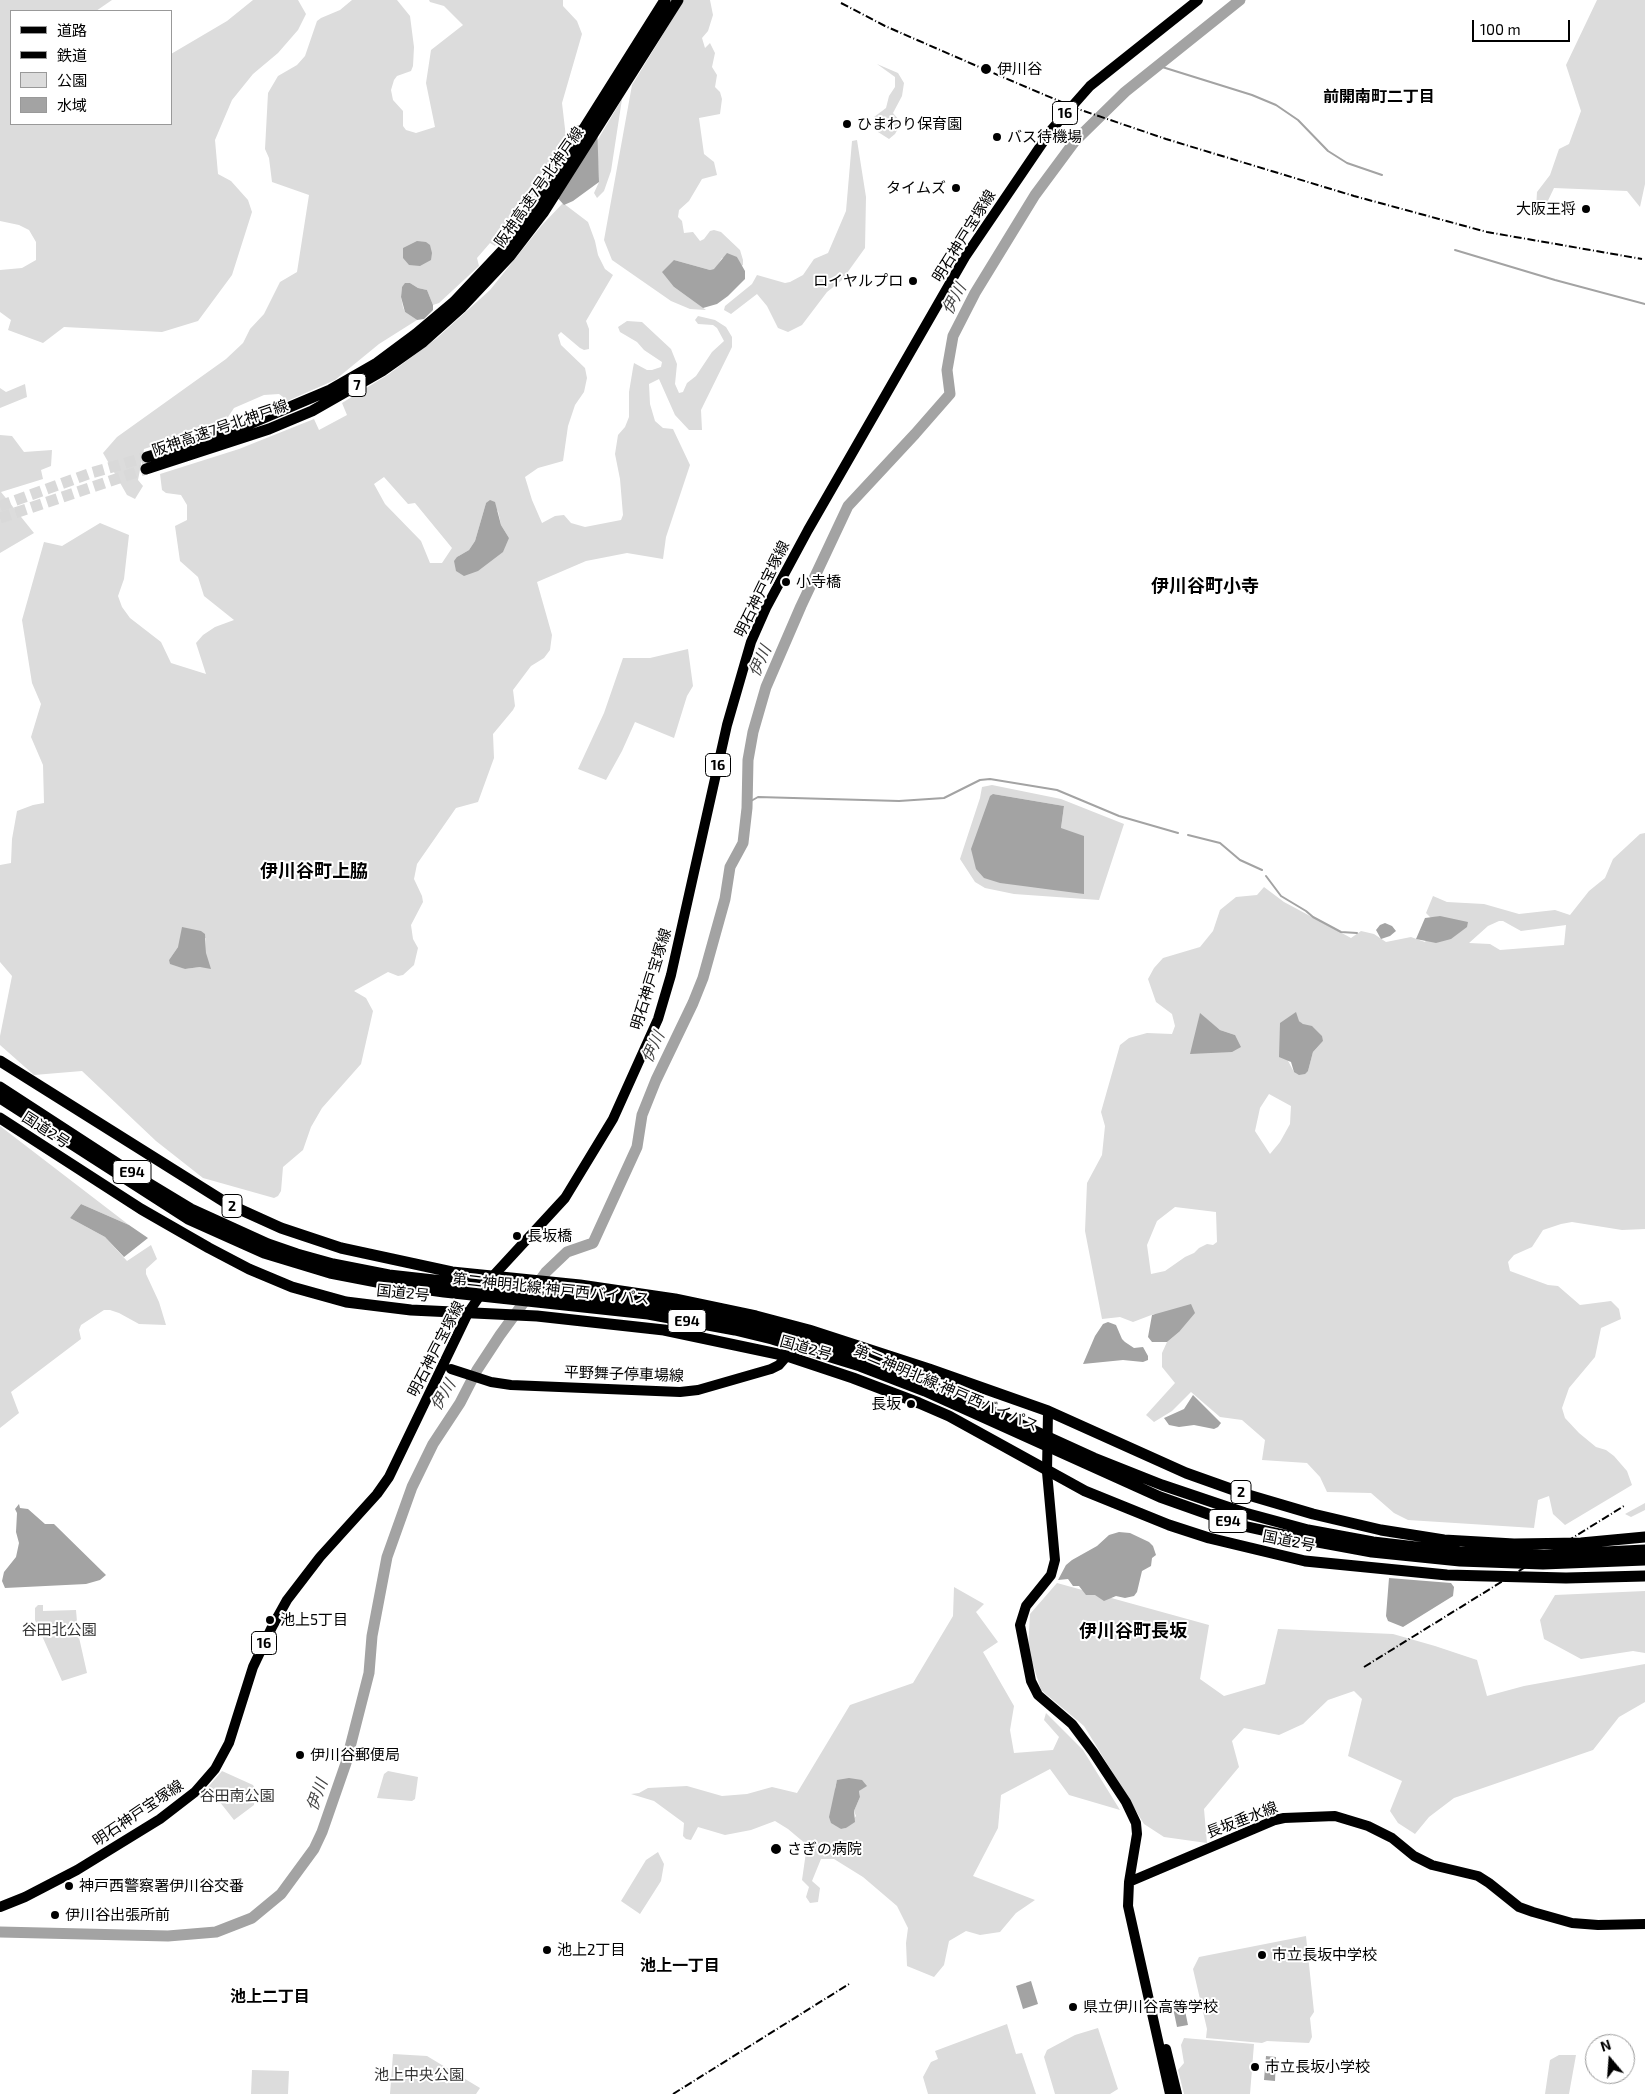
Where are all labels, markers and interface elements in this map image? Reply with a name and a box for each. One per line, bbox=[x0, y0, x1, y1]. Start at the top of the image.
legend bbox=[10, 10, 172, 125]
scale bar bbox=[1475, 10, 1572, 42]
text: 100 m bbox=[1480, 20, 1521, 38]
text: 道路 bbox=[57, 21, 87, 39]
text: 鉄道 bbox=[57, 46, 87, 64]
place label: 伊川谷 bbox=[997, 60, 1042, 78]
marker: 伊川谷 bbox=[979, 62, 993, 76]
text: 公園 bbox=[57, 71, 87, 89]
district label: 前開南町二丁目 bbox=[1323, 87, 1435, 107]
text: 水域 bbox=[57, 96, 87, 114]
road number: 16 bbox=[1052, 102, 1078, 125]
place label: ひまわり保育園 bbox=[857, 115, 962, 133]
marker: ひまわり保育園 bbox=[841, 118, 853, 130]
street label: 阪神高速7号北神戸線 bbox=[491, 123, 587, 251]
place label: バス待機場 bbox=[1007, 128, 1082, 146]
marker: バス待機場 bbox=[991, 131, 1003, 143]
place label: タイムズ bbox=[886, 179, 946, 197]
marker: タイムズ bbox=[950, 182, 962, 194]
street label: 明石神戸宝塚線 bbox=[929, 187, 999, 285]
place label: 大阪王将 bbox=[1516, 200, 1576, 218]
marker: 大阪王将 bbox=[1580, 203, 1592, 215]
place label: ロイヤルプロ bbox=[813, 272, 903, 290]
marker: ロイヤルプロ bbox=[907, 275, 919, 287]
water label: 伊川 bbox=[938, 280, 970, 318]
road number: 7 bbox=[348, 374, 366, 396]
street label: 阪神高速7号北神戸線 bbox=[150, 396, 290, 460]
street label: 明石神戸宝塚線 bbox=[731, 538, 793, 640]
place label: 小寺橋 bbox=[796, 573, 841, 591]
district label: 伊川谷町小寺 bbox=[1151, 575, 1259, 597]
marker: 小寺橋 bbox=[780, 576, 792, 588]
water label: 伊川 bbox=[745, 642, 775, 680]
road number: 16 bbox=[706, 754, 730, 776]
district label: 伊川谷町上脇 bbox=[260, 860, 368, 882]
street label: 明石神戸宝塚線 bbox=[627, 926, 675, 1032]
water label: 伊川 bbox=[638, 1028, 668, 1066]
street label: 国道2号 bbox=[19, 1108, 73, 1152]
road number: E94 bbox=[113, 1160, 151, 1184]
road number: 2 bbox=[222, 1194, 242, 1218]
place label: 長坂橋 bbox=[527, 1227, 572, 1245]
marker: 長坂橋 bbox=[511, 1230, 523, 1242]
street label: 第二神明北線;神戸西バイパス bbox=[451, 1270, 651, 1308]
street label: 国道2号 bbox=[375, 1281, 431, 1305]
street label: 明石神戸宝塚線 bbox=[404, 1298, 468, 1400]
road number: E94 bbox=[668, 1310, 706, 1332]
street label: 国道2号 bbox=[778, 1332, 834, 1364]
street label: 第二神明北線;神戸西バイパス bbox=[851, 1341, 1041, 1435]
street label: 平野舞子停車場線 bbox=[564, 1363, 684, 1385]
water label: 伊川 bbox=[427, 1376, 459, 1414]
place label: 長坂 bbox=[871, 1395, 901, 1413]
marker: 長坂 bbox=[905, 1398, 917, 1410]
road number: 2 bbox=[1231, 1480, 1251, 1504]
road number: E94 bbox=[1209, 1510, 1247, 1532]
street label: 国道2号 bbox=[1261, 1527, 1317, 1555]
place label: 池上5丁目 bbox=[280, 1611, 348, 1629]
marker: 池上5丁目 bbox=[264, 1614, 276, 1626]
district label: 伊川谷町長坂 bbox=[1079, 1620, 1187, 1642]
park label: 谷田北公園 bbox=[22, 1621, 96, 1639]
road number: 16 bbox=[252, 1632, 276, 1655]
place label: 伊川谷郵便局 bbox=[310, 1746, 400, 1764]
marker: 伊川谷郵便局 bbox=[294, 1749, 306, 1761]
street label: 明石神戸宝塚線 bbox=[89, 1776, 187, 1850]
water label: 伊川 bbox=[303, 1777, 331, 1813]
park label: 谷田南公園 bbox=[200, 1787, 274, 1805]
street label: 長坂垂水線 bbox=[1204, 1798, 1280, 1842]
place label: さぎの病院 bbox=[787, 1840, 862, 1858]
marker: さぎの病院 bbox=[769, 1842, 783, 1856]
place label: 神戸西警察署伊川谷交番 bbox=[79, 1877, 244, 1895]
marker: 神戸西警察署伊川谷交番 bbox=[63, 1880, 75, 1892]
place label: 伊川谷出張所前 bbox=[65, 1906, 170, 1924]
marker: 伊川谷出張所前 bbox=[49, 1909, 61, 1921]
place label: 池上2丁目 bbox=[557, 1941, 625, 1959]
marker: 池上2丁目 bbox=[541, 1944, 553, 1956]
place label: 市立長坂中学校 bbox=[1272, 1946, 1377, 1964]
marker: 市立長坂中学校 bbox=[1256, 1949, 1268, 1961]
district label: 池上一丁目 bbox=[640, 1956, 720, 1976]
district label: 池上二丁目 bbox=[230, 1987, 310, 2007]
place label: 県立伊川谷高等学校 bbox=[1083, 1998, 1218, 2016]
marker: 県立伊川谷高等学校 bbox=[1067, 2001, 1079, 2013]
north arrow bbox=[1585, 2034, 1635, 2084]
text: N bbox=[1598, 2036, 1613, 2055]
place label: 市立長坂小学校 bbox=[1265, 2058, 1370, 2076]
marker: 市立長坂小学校 bbox=[1249, 2061, 1261, 2073]
park label: 池上中央公園 bbox=[374, 2066, 464, 2084]

